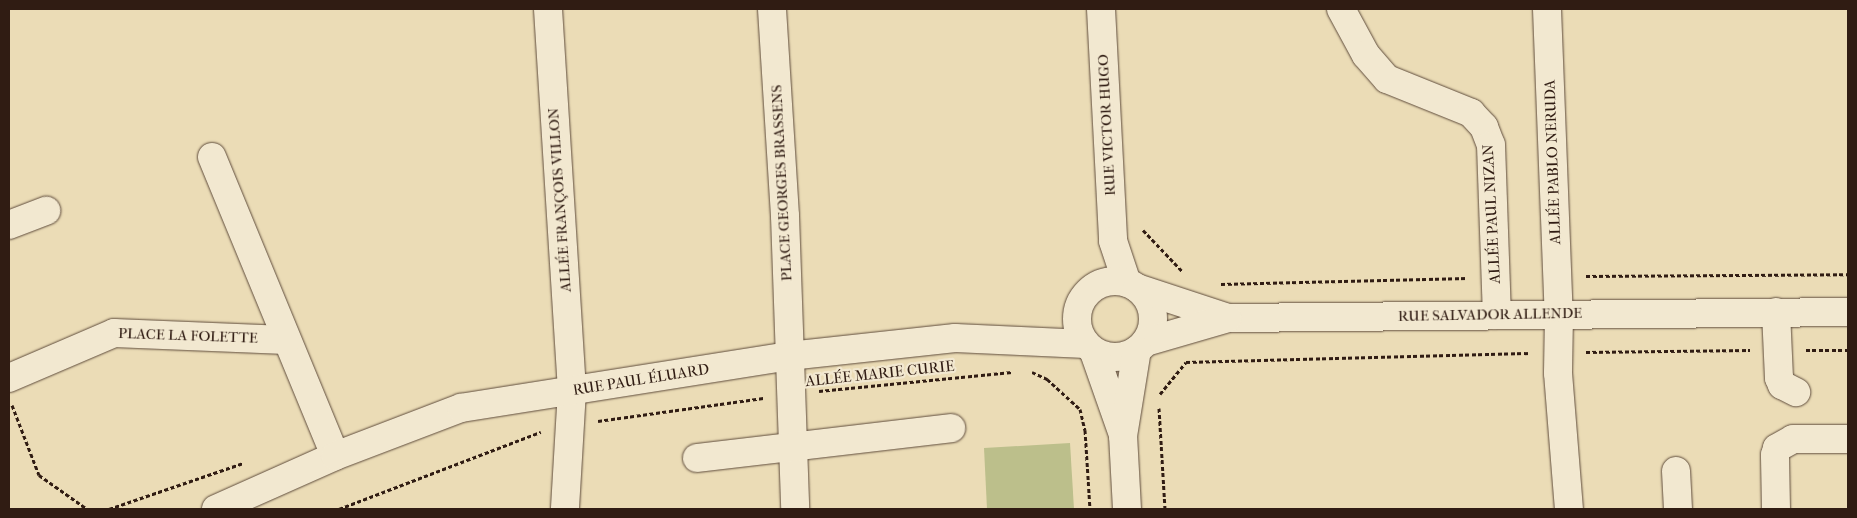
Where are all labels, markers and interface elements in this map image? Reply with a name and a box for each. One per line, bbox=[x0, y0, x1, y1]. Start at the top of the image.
street label: RUE VICTOR HUGO bbox=[1094, 54, 1120, 196]
street label: ALLÉE PABLO NERUDA bbox=[1541, 79, 1565, 245]
street label: PLACE GEORGES BRASSENS bbox=[768, 84, 796, 282]
street label: ALLÉE FRANÇOIS VILLON bbox=[545, 107, 575, 293]
street label: ALLÉE PAUL NIZAN bbox=[1479, 144, 1505, 284]
street label: RUE SALVADOR ALLENDE bbox=[1398, 304, 1582, 326]
street label: PLACE LA FOLETTE bbox=[118, 325, 258, 347]
street label: ALLÉE MARIE CURIE bbox=[805, 357, 955, 391]
street label: RUE PAUL ÉLUARD bbox=[572, 360, 710, 400]

